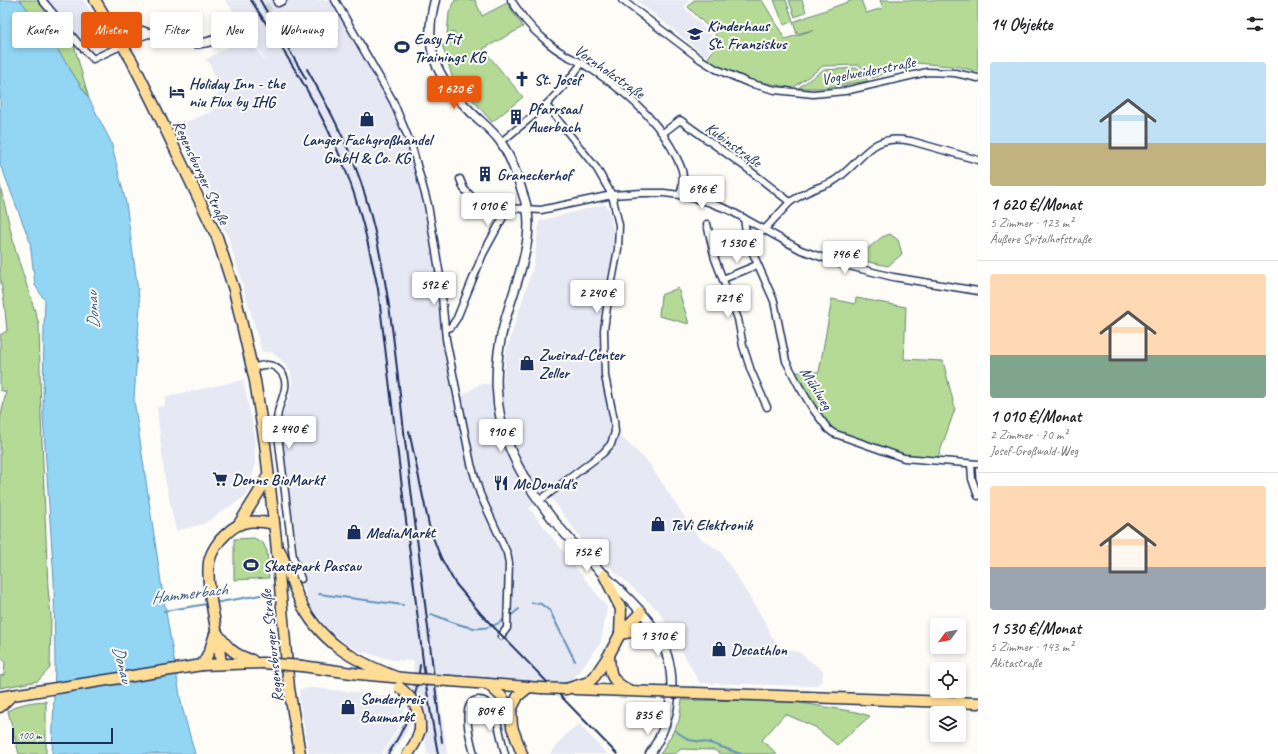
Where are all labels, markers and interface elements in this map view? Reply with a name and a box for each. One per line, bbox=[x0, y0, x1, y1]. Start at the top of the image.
chip: Kaufen bbox=[12, 12, 73, 48]
chip: Mieten bbox=[81, 12, 142, 48]
chip: Filter bbox=[150, 12, 203, 48]
chip: Neu bbox=[211, 12, 258, 48]
chip: Wohnung bbox=[266, 12, 338, 48]
icon: filters bbox=[1244, 13, 1266, 35]
text: 14 Objekte bbox=[990, 14, 1053, 35]
place label: Kinderhaus St. Franziskus bbox=[707, 16, 788, 54]
school or university icon: Kinderhaus St. Franziskus bbox=[686, 25, 704, 43]
place label: Easy Fit Trainings KG bbox=[414, 29, 487, 67]
sports icon: Easy Fit Trainings KG bbox=[393, 38, 411, 56]
street label: Vornholzstraße bbox=[570, 40, 650, 104]
street label: Vogelweiderstraße bbox=[820, 52, 918, 90]
church icon: St. Josef bbox=[513, 70, 531, 88]
place label: St. Josef bbox=[534, 70, 585, 90]
place label: Holiday Inn - the niu Flux by IHG bbox=[189, 74, 286, 112]
pin: 1 620 € bbox=[417, 76, 491, 110]
text: 1 620 € bbox=[436, 81, 472, 97]
hotel icon: Holiday Inn - the niu Flux by IHG bbox=[168, 83, 186, 101]
icon: home bbox=[1092, 88, 1164, 160]
place label: Pfarrsaal Auerbach bbox=[528, 99, 584, 137]
building icon: Pfarrsaal Auerbach bbox=[507, 108, 525, 126]
shop icon: Langer Fachgroßhandel GmbH & Co. KG bbox=[358, 110, 376, 128]
street label: Regensburger Straße bbox=[168, 117, 235, 230]
street label: Kubinstraße bbox=[701, 118, 767, 173]
place label: Langer Fachgroßhandel GmbH & Co. KG bbox=[302, 130, 435, 168]
building icon: Graneckerhof bbox=[476, 165, 494, 183]
place label: Graneckerhof bbox=[497, 165, 576, 185]
pin: 696 € bbox=[674, 176, 730, 210]
text: 696 € bbox=[689, 181, 715, 197]
pin: 1 010 € bbox=[451, 193, 525, 227]
text: 1 620 €/Monat bbox=[990, 194, 1081, 215]
text: 1 010 € bbox=[470, 198, 506, 214]
text: 5 Zimmer · 123 m² bbox=[990, 215, 1073, 231]
pin: 1 530 € bbox=[700, 230, 774, 264]
text: Äußere Spitalhofstraße bbox=[990, 231, 1091, 247]
text: 1 530 € bbox=[719, 235, 755, 251]
pin: 746 € bbox=[817, 241, 873, 275]
text: 746 € bbox=[832, 246, 858, 262]
pin: 592 € bbox=[406, 272, 462, 306]
text: 592 € bbox=[421, 277, 447, 293]
pin: 2 240 € bbox=[560, 280, 634, 314]
text: 2 240 € bbox=[579, 285, 615, 301]
pin: 721 € bbox=[700, 285, 756, 319]
water label: Donau bbox=[81, 289, 104, 329]
text: 721 € bbox=[715, 290, 741, 306]
icon: home bbox=[1092, 300, 1164, 372]
place label: Zweirad-Center Zeller bbox=[539, 345, 627, 383]
shop icon: Zweirad-Center Zeller bbox=[518, 354, 536, 372]
street label: Mühlweg bbox=[795, 363, 838, 415]
text: 1 010 €/Monat bbox=[990, 406, 1081, 427]
pin: 2 440 € bbox=[252, 416, 326, 450]
pin: 910 € bbox=[473, 419, 529, 453]
text: 2 440 € bbox=[271, 421, 307, 437]
text: 910 € bbox=[488, 424, 514, 440]
text: 2 Zimmer · 70 m² bbox=[990, 427, 1067, 443]
text: Josef-Großwald-Weg bbox=[990, 443, 1078, 459]
supermarket icon: Denns BioMarkt bbox=[211, 470, 229, 488]
place label: Denns BioMarkt bbox=[232, 470, 327, 490]
restaurant icon: McDonald's bbox=[492, 474, 510, 492]
place label: McDonald's bbox=[513, 474, 578, 494]
icon: home bbox=[1092, 512, 1164, 584]
shop icon: TeVi Elektronik bbox=[649, 515, 667, 533]
place label: TeVi Elektronik bbox=[670, 515, 754, 535]
shop icon: MediaMarkt bbox=[345, 523, 363, 541]
place label: MediaMarkt bbox=[366, 523, 437, 543]
pin: 752 € bbox=[559, 539, 615, 573]
text: 752 € bbox=[574, 544, 600, 560]
sports icon: Skatepark Passau bbox=[242, 556, 260, 574]
place label: Skatepark Passau bbox=[263, 556, 363, 576]
water label: Hammerbach bbox=[150, 578, 230, 609]
street label: Regensburger Straße bbox=[256, 587, 288, 703]
north arrow bbox=[930, 618, 966, 654]
map controls bbox=[930, 618, 966, 742]
text: 1 530 €/Monat bbox=[990, 618, 1081, 639]
pin: 1 310 € bbox=[621, 623, 695, 657]
text: 1 310 € bbox=[640, 628, 676, 644]
text: 5 Zimmer · 143 m² bbox=[990, 639, 1073, 655]
shop icon: Decathlon bbox=[710, 640, 728, 658]
place label: Decathlon bbox=[731, 640, 788, 660]
water label: Donau bbox=[108, 644, 138, 687]
text: Akitastraße bbox=[990, 655, 1042, 671]
button: locate bbox=[930, 662, 966, 698]
place label: Sonderpreis Baumarkt bbox=[360, 689, 426, 727]
shop icon: Sonderpreis Baumarkt bbox=[339, 698, 357, 716]
pin: 804 € bbox=[462, 698, 518, 732]
pin: 835 € bbox=[620, 702, 676, 736]
text: 804 € bbox=[477, 703, 503, 719]
button: layers bbox=[930, 706, 966, 742]
text: 835 € bbox=[635, 707, 661, 723]
scale bar bbox=[12, 726, 113, 745]
text: 100 m bbox=[18, 728, 42, 742]

